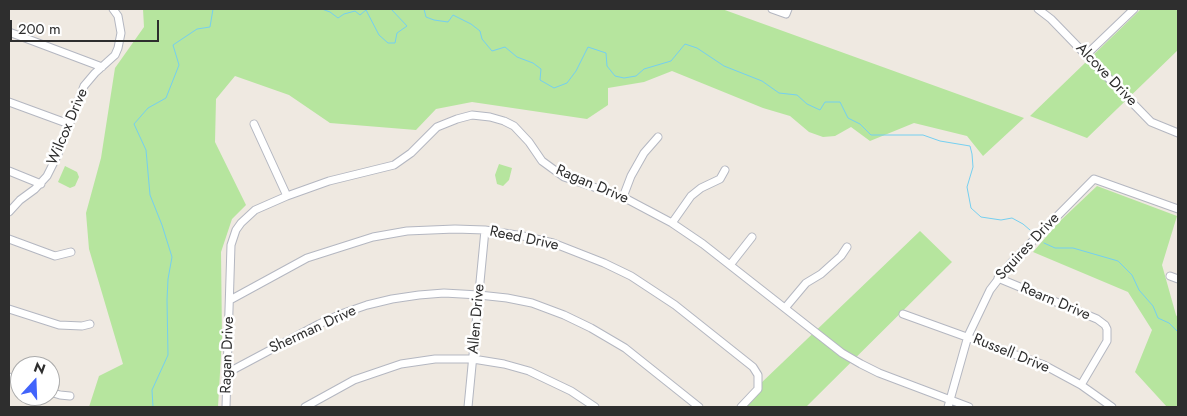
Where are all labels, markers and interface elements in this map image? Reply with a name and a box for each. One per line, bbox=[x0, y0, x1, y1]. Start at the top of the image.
scale bar bbox=[12, 10, 161, 42]
text: 200 m bbox=[18, 18, 61, 40]
street label: Alcove Drive bbox=[1072, 40, 1140, 110]
street label: Wilcox Drive bbox=[44, 86, 92, 168]
street label: Ragan Drive bbox=[553, 162, 631, 208]
street label: Squires Drive bbox=[992, 210, 1064, 284]
street label: Reed Drive bbox=[488, 223, 560, 255]
street label: Rearn Drive bbox=[1017, 279, 1093, 325]
street label: Allen Drive bbox=[465, 283, 489, 355]
street label: Sherman Drive bbox=[267, 302, 359, 358]
street label: Ragan Drive bbox=[218, 316, 238, 394]
street label: Russell Drive bbox=[970, 331, 1052, 377]
north arrow bbox=[10, 356, 60, 406]
text: N bbox=[31, 357, 48, 379]

